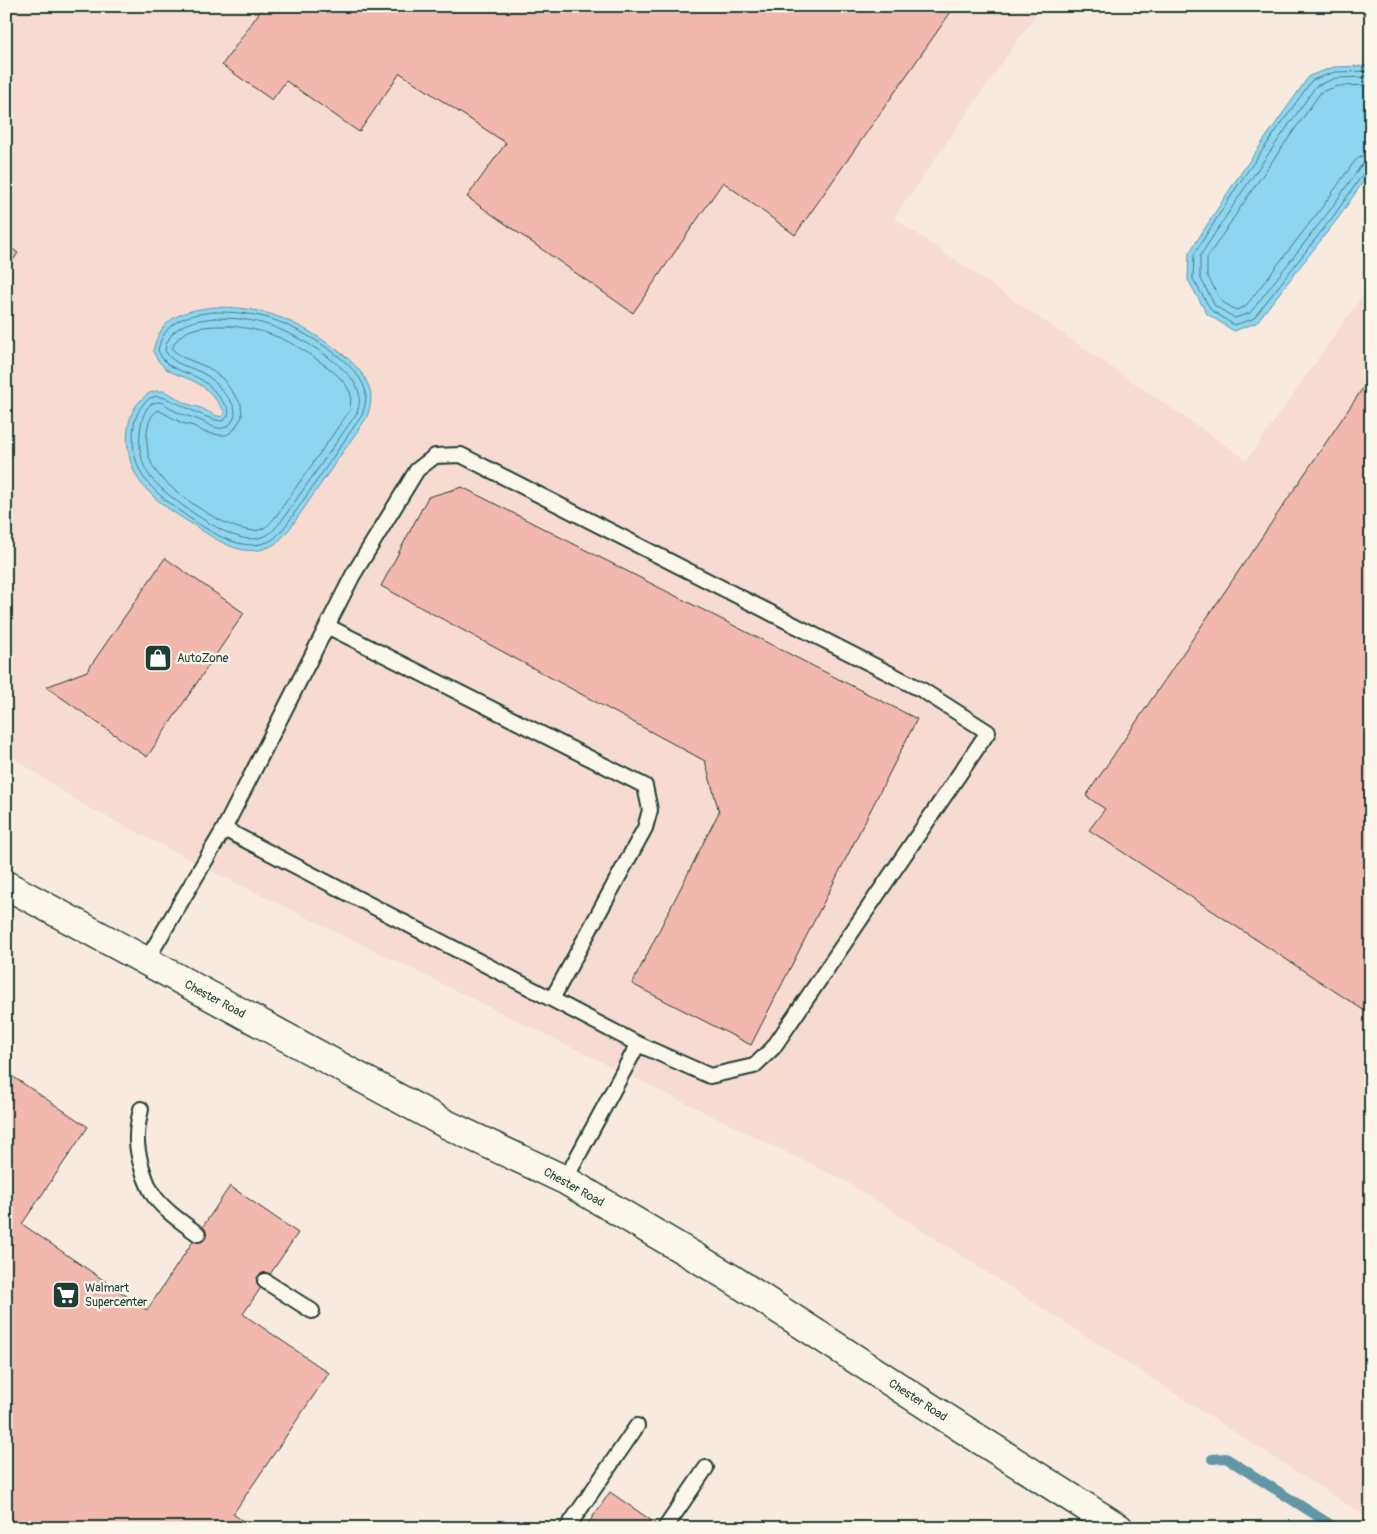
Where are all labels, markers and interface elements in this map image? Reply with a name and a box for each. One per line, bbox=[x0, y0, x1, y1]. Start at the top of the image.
shop icon: AutoZone bbox=[143, 643, 173, 673]
place label: AutoZone bbox=[177, 651, 228, 666]
street label: Chester Road bbox=[182, 977, 248, 1022]
street label: Chester Road bbox=[541, 1165, 607, 1210]
supermarket icon: Walmart Supercenter bbox=[51, 1280, 81, 1310]
place label: Walmart Supercenter bbox=[85, 1281, 148, 1310]
street label: Chester Road bbox=[886, 1376, 950, 1425]

